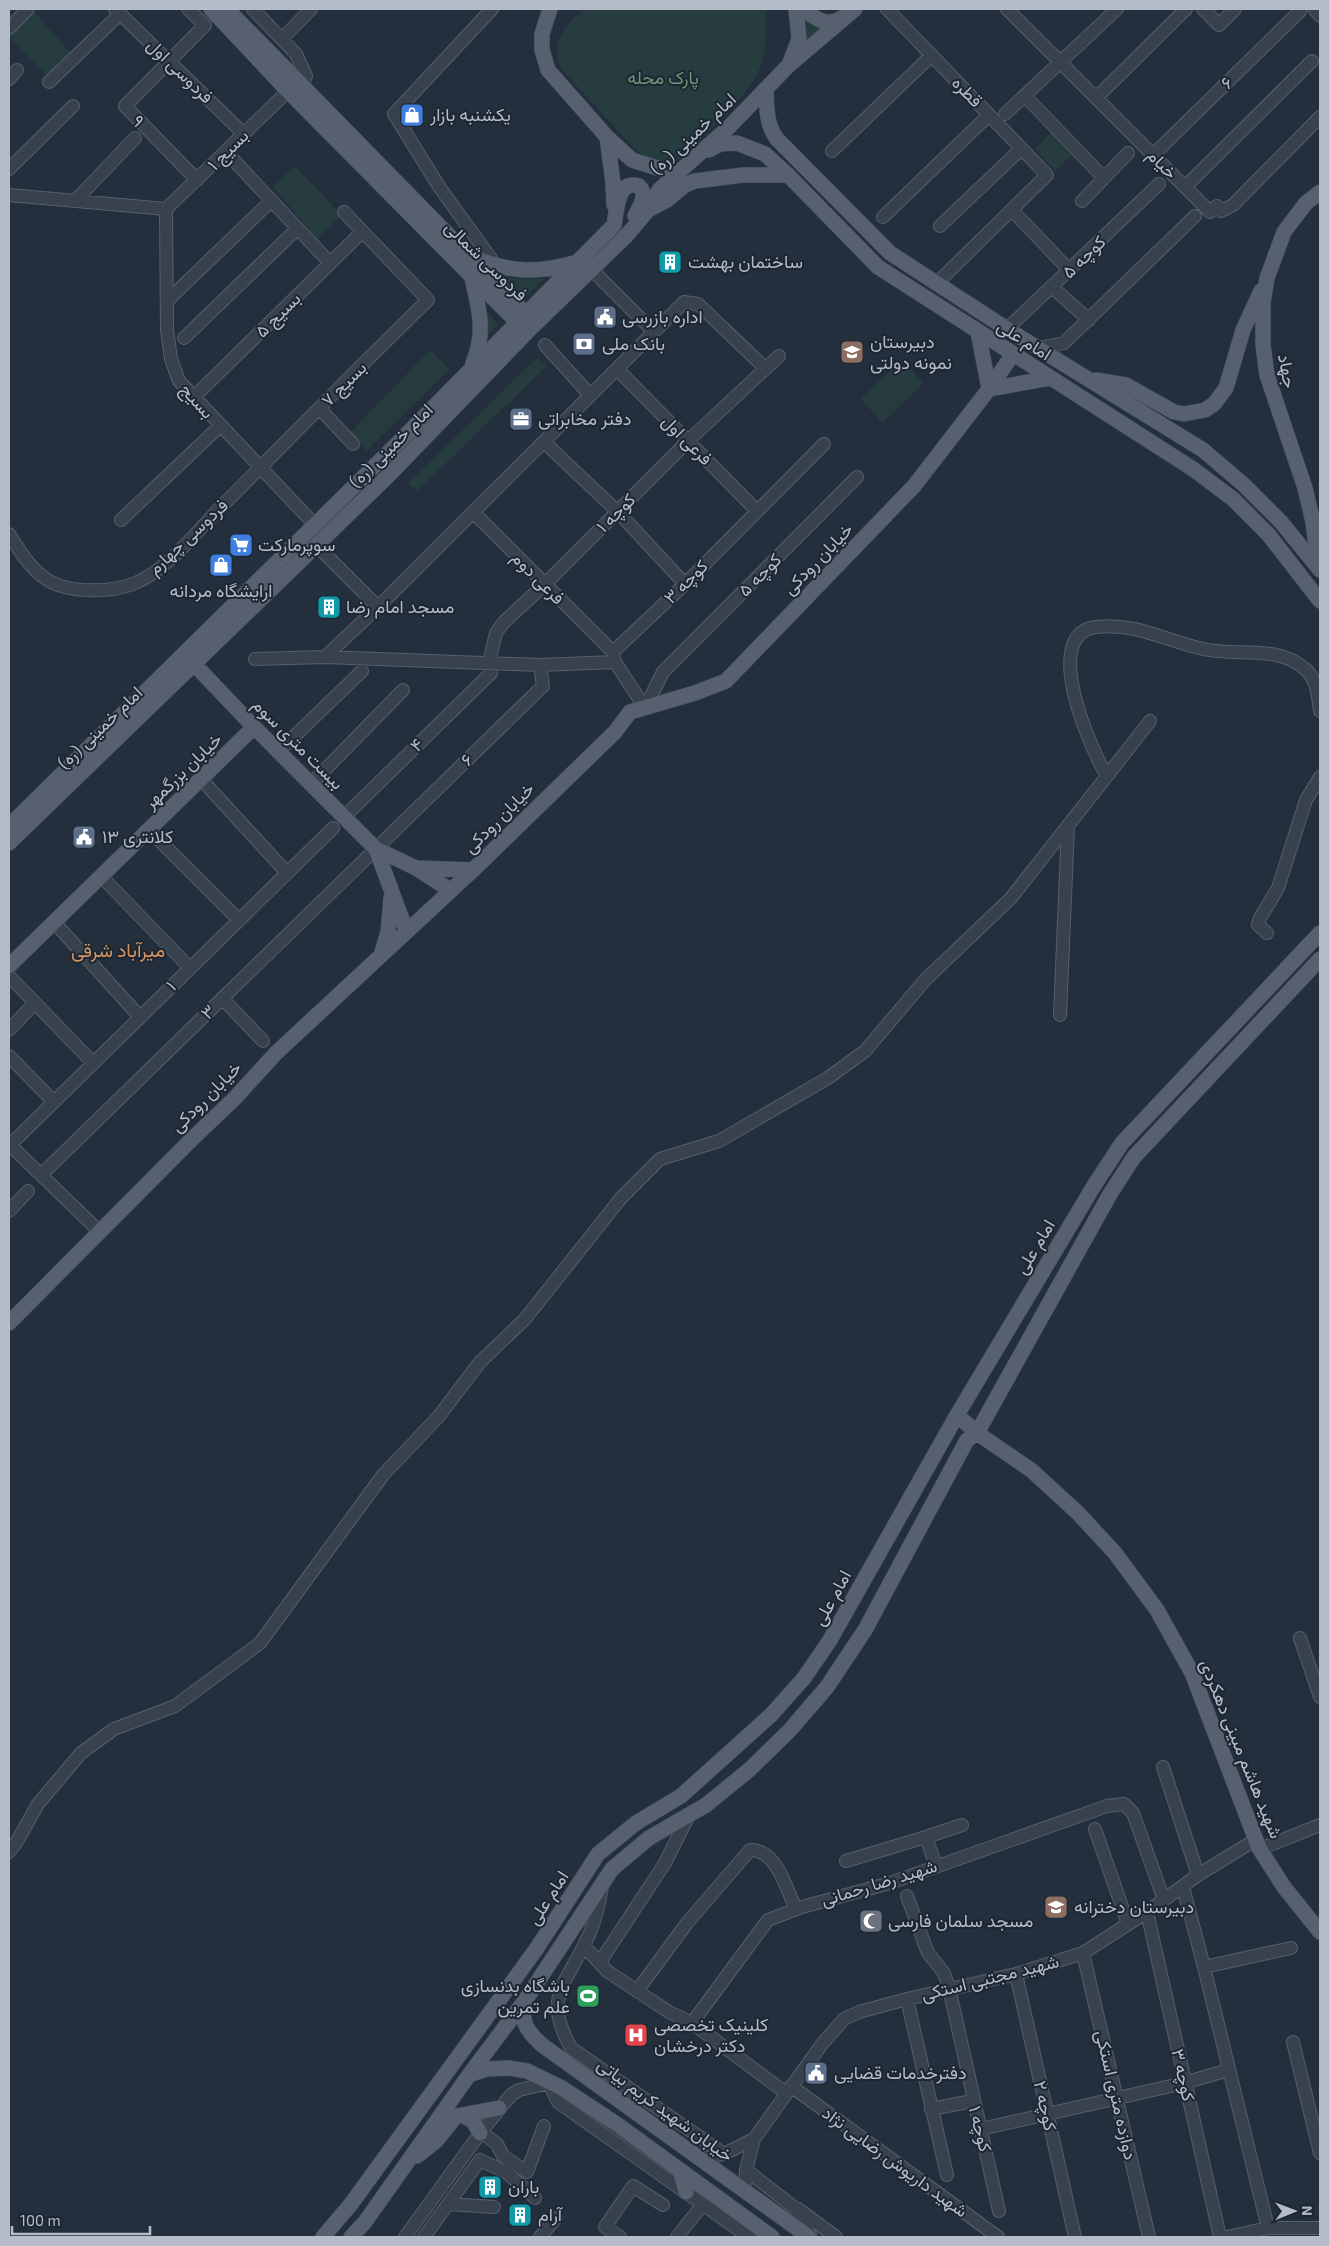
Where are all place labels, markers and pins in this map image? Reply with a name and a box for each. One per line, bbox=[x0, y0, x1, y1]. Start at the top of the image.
shop icon: یکشنبه بازار bbox=[399, 102, 425, 128]
place label: یکشنبه بازار bbox=[429, 103, 511, 126]
building icon: ساختمان بهشت bbox=[657, 249, 683, 275]
place label: ساختمان بهشت bbox=[688, 250, 803, 273]
public building icon: اداره بازرسی bbox=[592, 304, 618, 330]
place label: اداره بازرسی bbox=[622, 305, 703, 328]
place label: دبیرستان نمونه دولتی bbox=[870, 330, 952, 374]
bank icon: بانک ملی bbox=[571, 331, 597, 357]
place label: بانک ملی bbox=[602, 332, 665, 355]
school or university icon: دبیرستان نمونه دولتی bbox=[839, 339, 865, 365]
office icon: دفتر مخابراتی bbox=[508, 406, 534, 432]
place label: دفتر مخابراتی bbox=[538, 407, 631, 430]
supermarket icon: سوپرمارکت bbox=[228, 532, 254, 558]
place label: سوپرمارکت bbox=[258, 533, 335, 557]
shop icon: ارایشگاه مردانه bbox=[208, 552, 234, 578]
place label: ارایشگاه مردانه bbox=[170, 579, 272, 602]
building icon: مسجد امام رضا bbox=[316, 594, 342, 620]
place label: مسجد امام رضا bbox=[346, 595, 454, 619]
public building icon: کلانتری ۱۳ bbox=[71, 824, 97, 850]
place label: کلانتری ۱۳ bbox=[102, 825, 173, 848]
school or university icon: دبیرستان دخترانه bbox=[1043, 1894, 1069, 1920]
place label: دبیرستان دخترانه bbox=[1074, 1895, 1194, 1918]
mosque icon: مسجد سلمان فارسی bbox=[858, 1908, 884, 1934]
place label: مسجد سلمان فارسی bbox=[888, 1909, 1033, 1932]
place label: باشگاه بدنسازی علم تمرین bbox=[461, 1974, 570, 2019]
sports icon: باشگاه بدنسازی علم تمرین bbox=[575, 1983, 601, 2009]
place label: کلینیک تخصصی دکتر درخشان bbox=[654, 2013, 768, 2057]
hospital icon: کلینیک تخصصی دکتر درخشان bbox=[623, 2022, 649, 2048]
public building icon: دفترخدمات قضایی bbox=[803, 2060, 829, 2086]
place label: دفترخدمات قضایی bbox=[834, 2061, 967, 2084]
building icon: باران bbox=[477, 2174, 503, 2200]
place label: باران bbox=[508, 2175, 539, 2198]
building icon: آرام bbox=[507, 2202, 533, 2228]
place label: آرام bbox=[538, 2203, 564, 2227]

